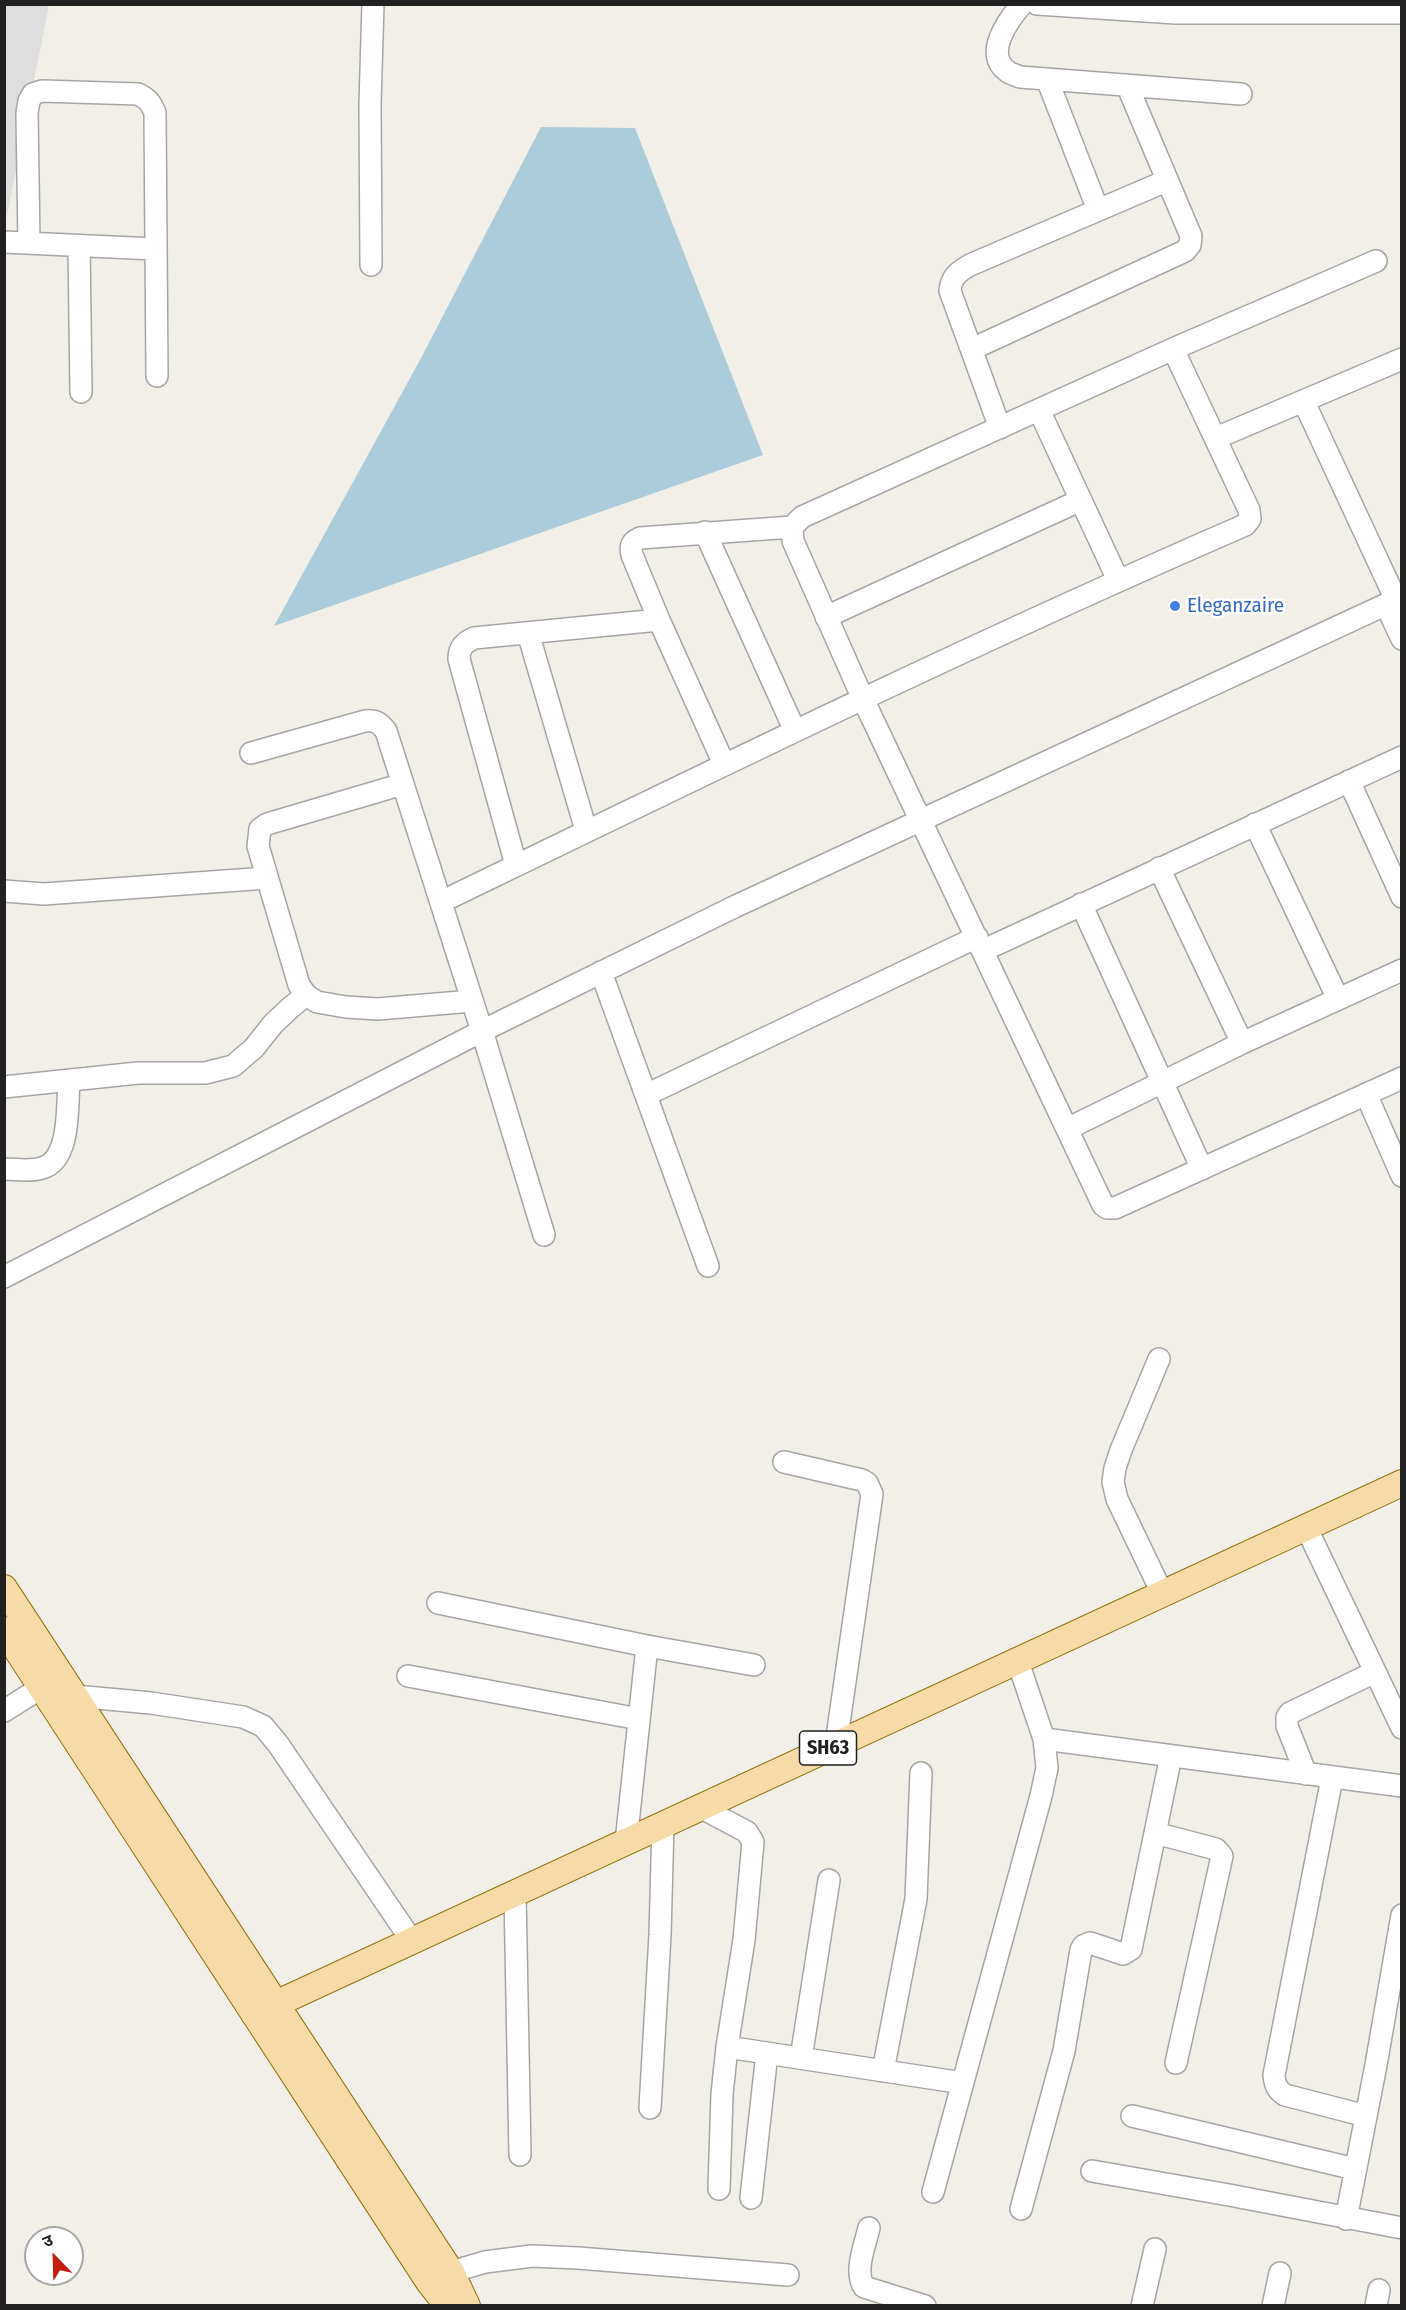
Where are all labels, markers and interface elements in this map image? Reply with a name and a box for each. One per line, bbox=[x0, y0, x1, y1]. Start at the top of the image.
place label: Eleganzaire bbox=[1187, 593, 1284, 619]
marker: Eleganzaire bbox=[1168, 599, 1182, 613]
road number: SH63 bbox=[800, 1731, 856, 1765]
north arrow bbox=[24, 2226, 84, 2286]
text: उ bbox=[40, 2230, 56, 2251]

